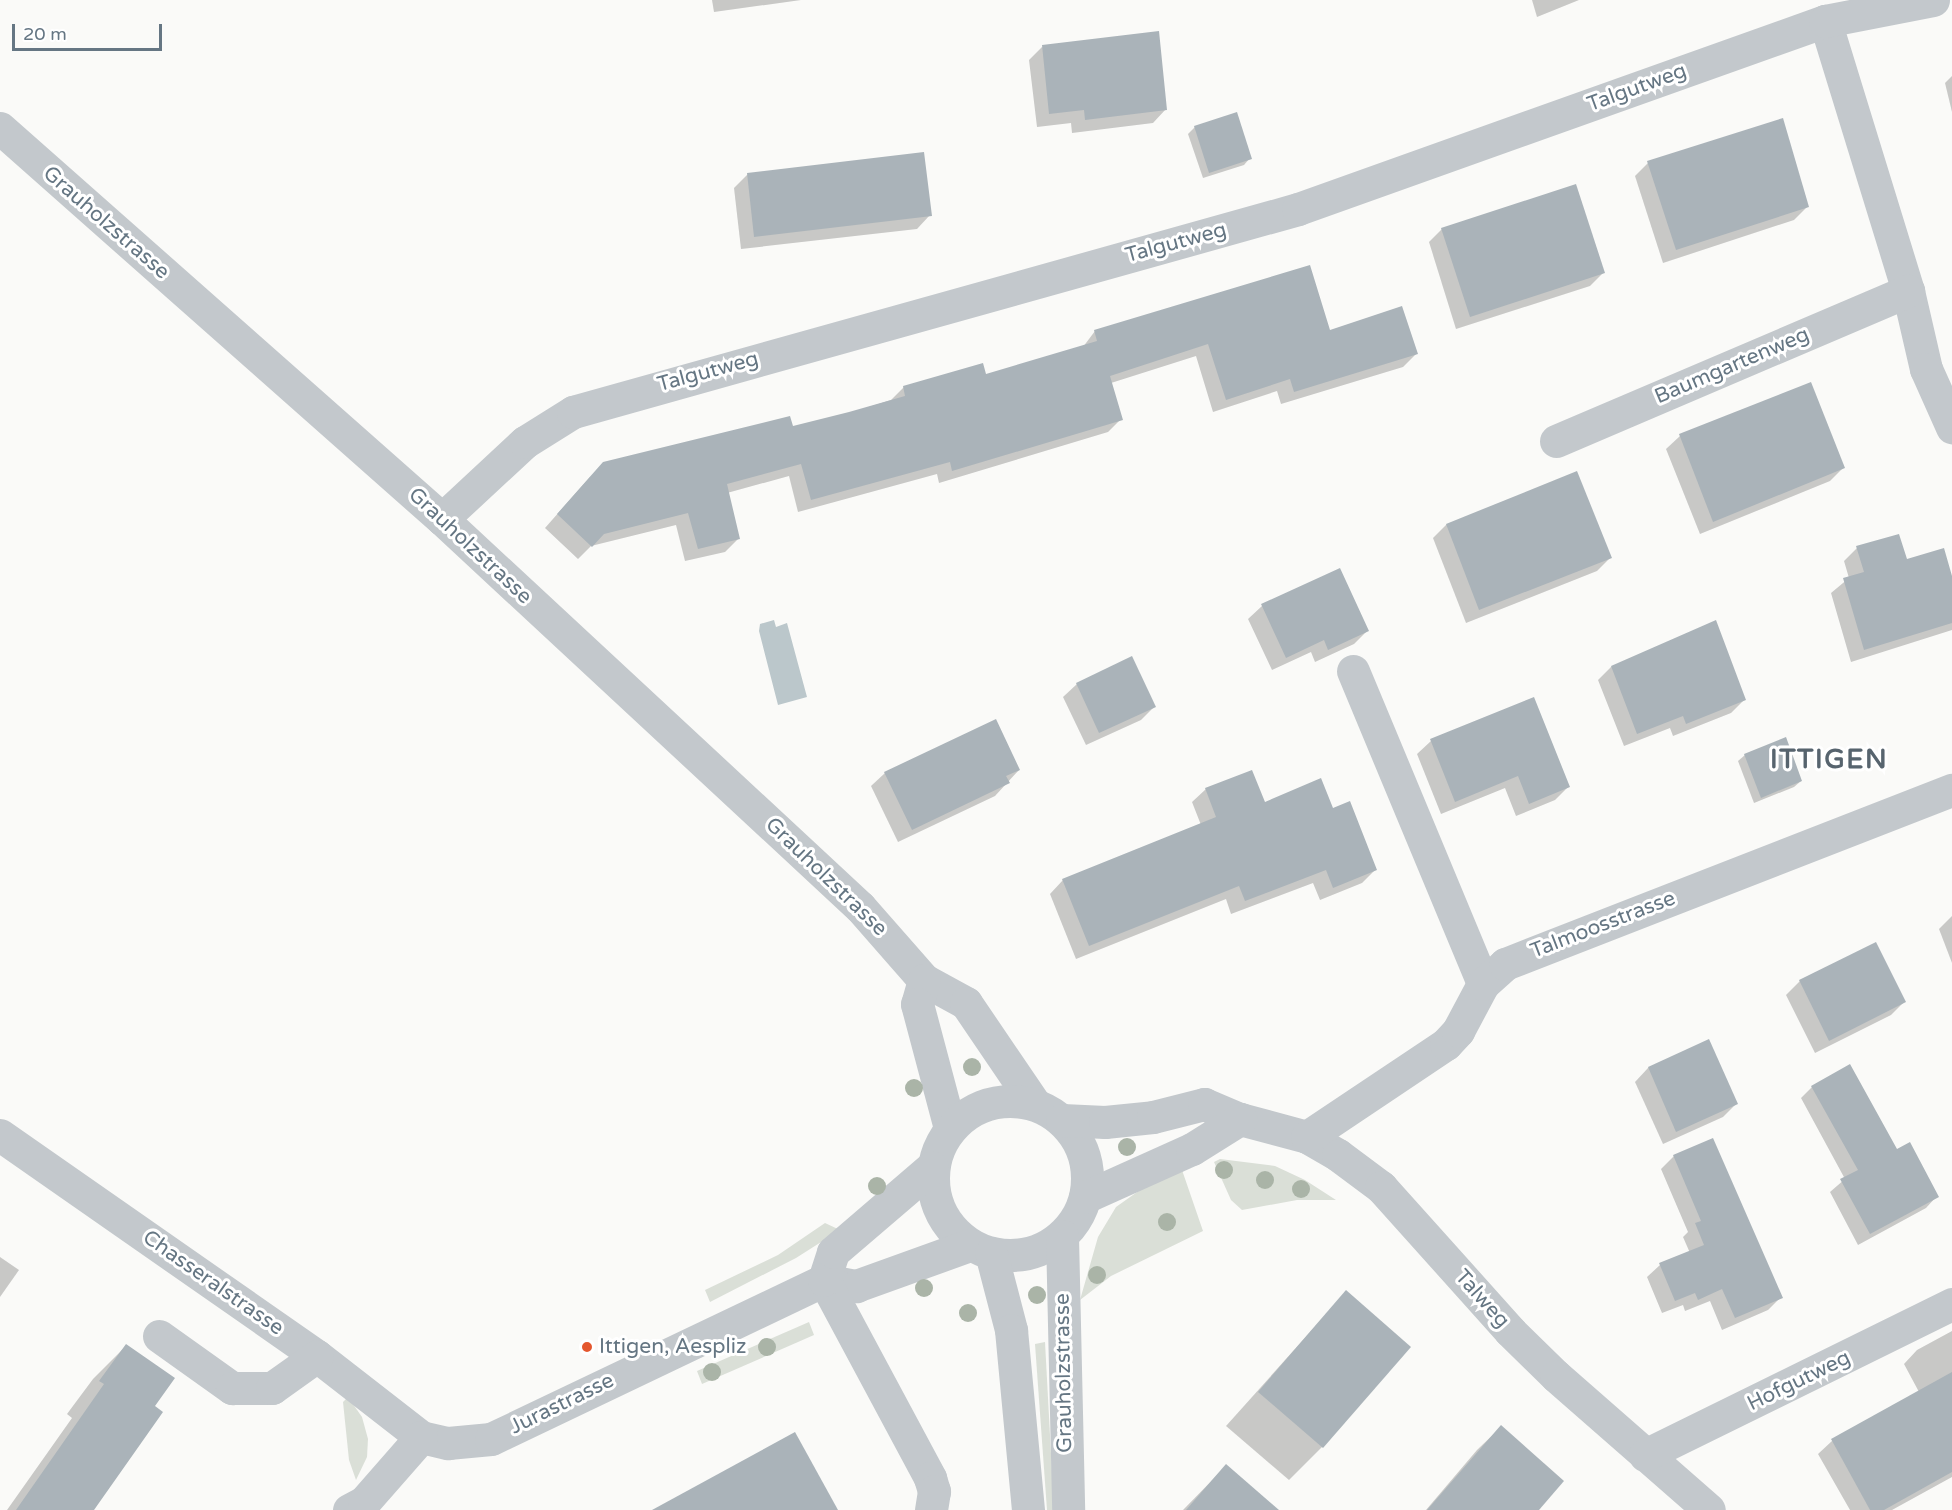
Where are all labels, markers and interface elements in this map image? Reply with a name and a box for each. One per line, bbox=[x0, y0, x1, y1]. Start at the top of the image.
scale bar bbox=[15, 12, 165, 50]
text: 20 m bbox=[23, 23, 67, 45]
street label: Talgutweg bbox=[1584, 58, 1690, 118]
street label: Grauholzstrasse bbox=[38, 161, 174, 285]
street label: Talgutweg bbox=[1123, 217, 1229, 269]
street label: Baumgartenweg bbox=[1651, 322, 1813, 410]
street label: Talgutweg bbox=[655, 346, 761, 398]
street label: Grauholzstrasse bbox=[403, 482, 537, 610]
district label: ITTIGEN bbox=[1770, 744, 1888, 776]
street label: Grauholzstrasse bbox=[760, 813, 892, 941]
street label: Talmoosstrasse bbox=[1527, 886, 1679, 964]
street label: Chasseralstrasse bbox=[138, 1225, 288, 1341]
street label: Talweg bbox=[1449, 1265, 1515, 1333]
street label: Grauholzstrasse bbox=[1050, 1293, 1078, 1453]
place label: Ittigen, Aespliz bbox=[599, 1334, 746, 1360]
marker: Ittigen, Aespliz bbox=[580, 1340, 594, 1354]
street label: Hofgutweg bbox=[1743, 1345, 1855, 1417]
street label: Jurastrasse bbox=[506, 1368, 618, 1440]

